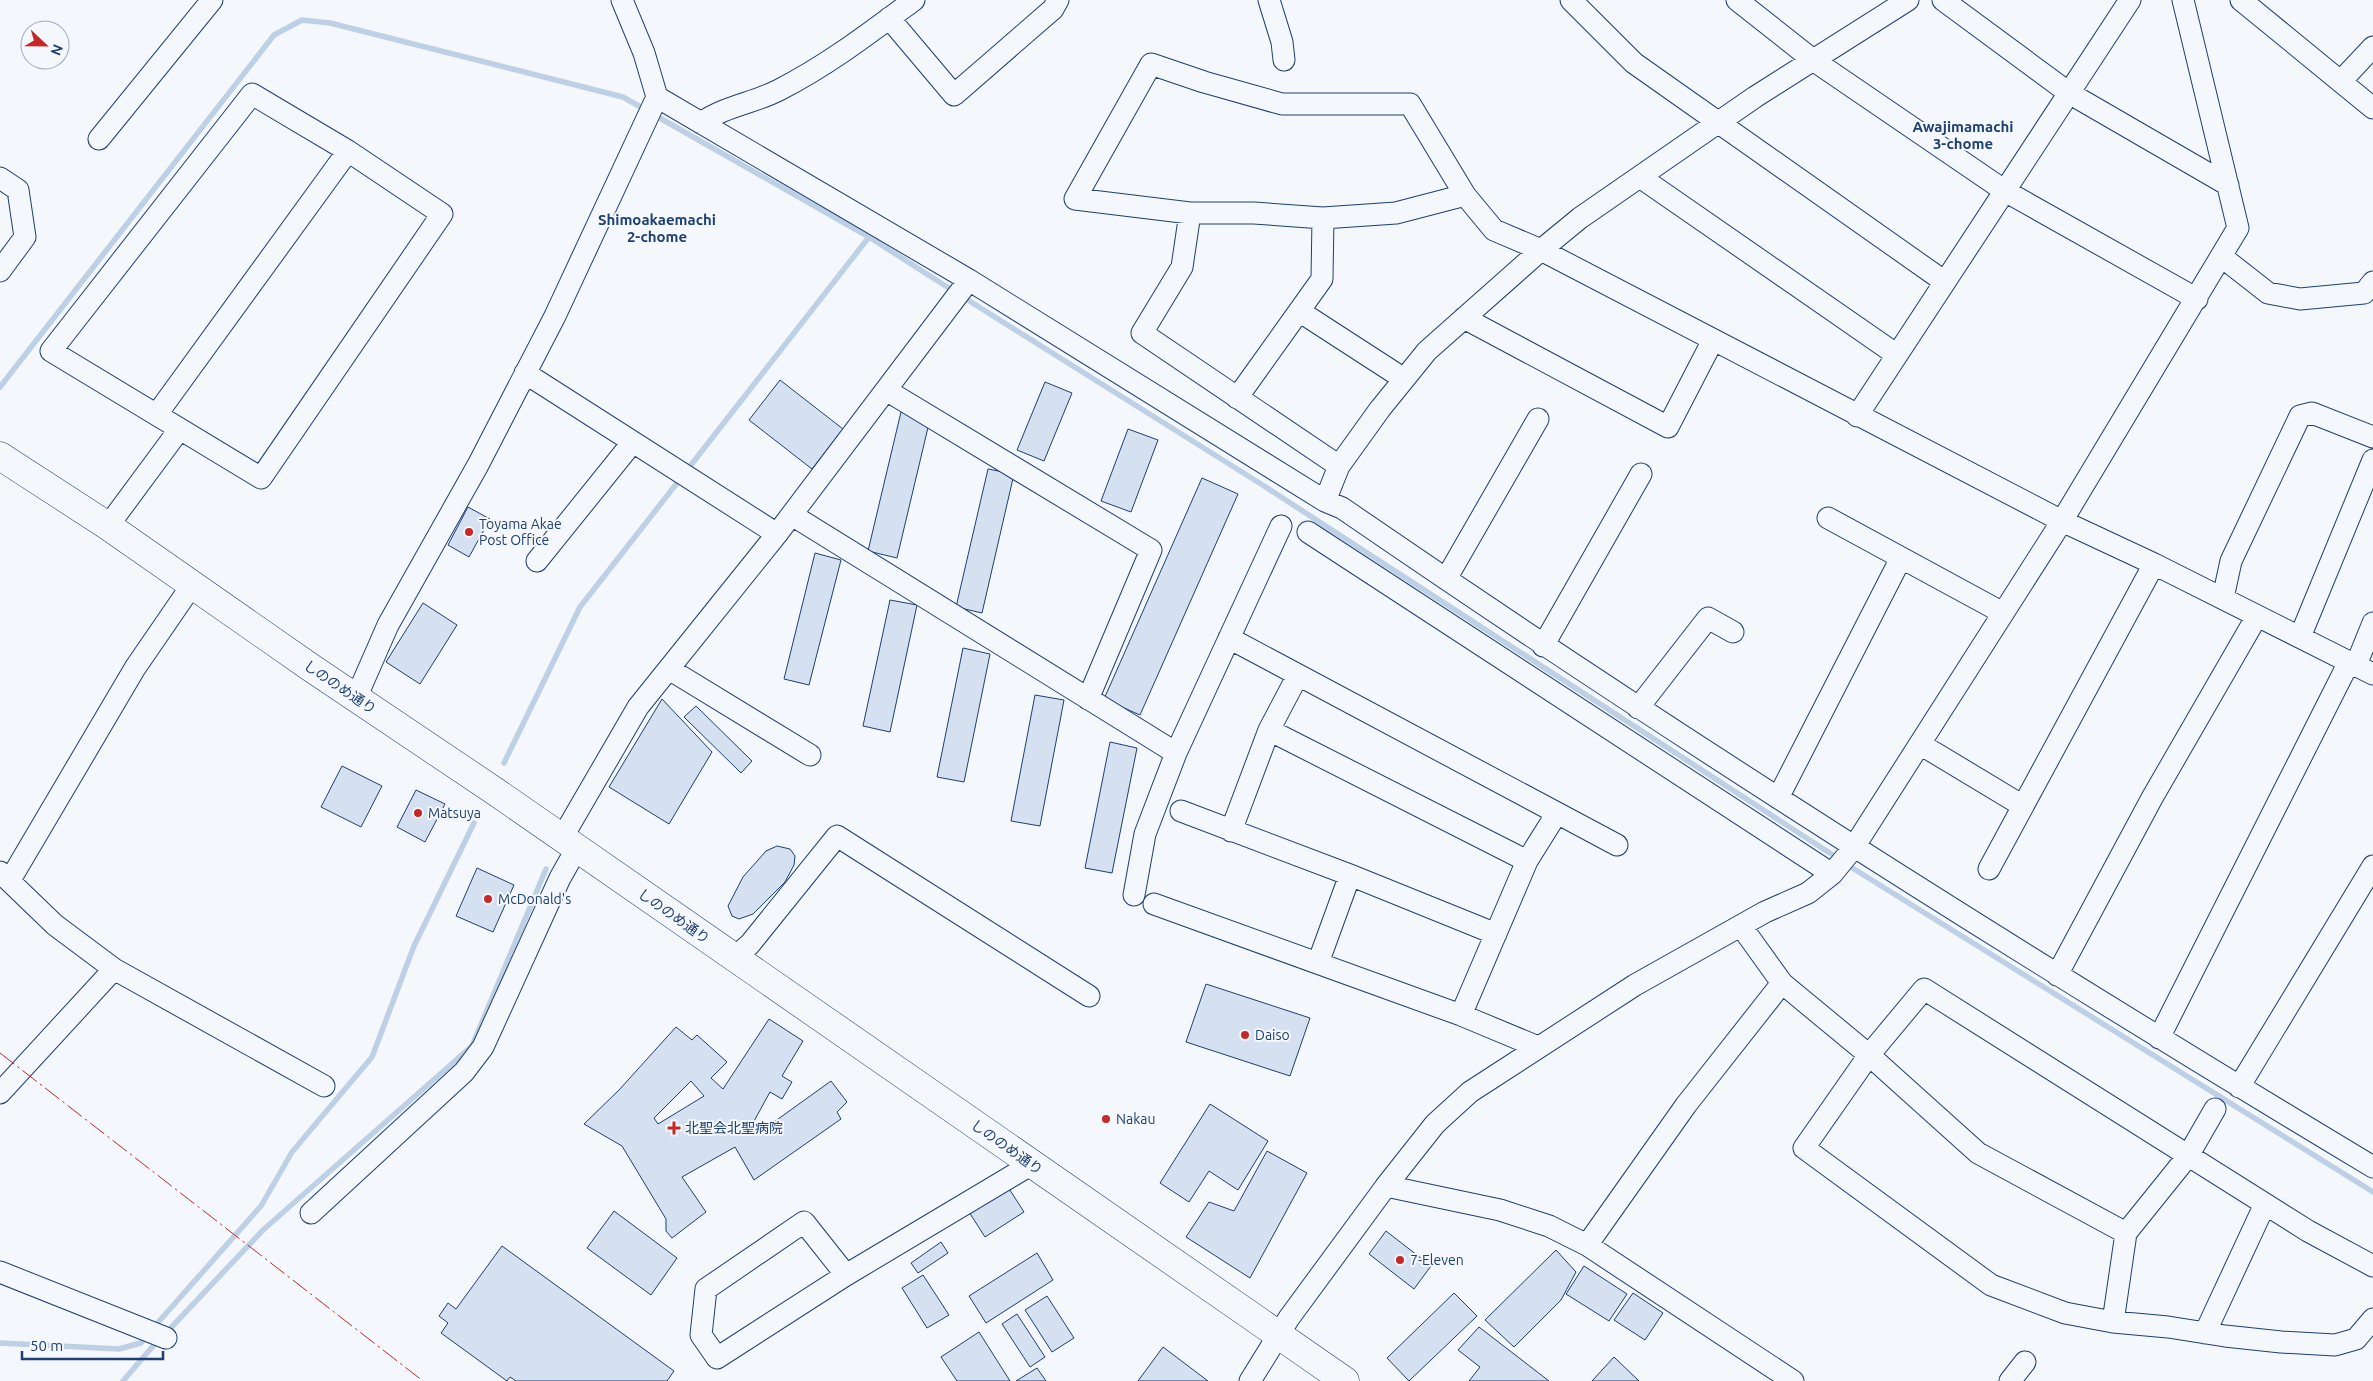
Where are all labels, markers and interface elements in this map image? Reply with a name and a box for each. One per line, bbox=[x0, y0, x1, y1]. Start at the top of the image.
north arrow bbox=[20, 20, 70, 70]
text: N bbox=[48, 42, 66, 58]
district label: Awajimamachi 3-chome bbox=[1912, 118, 2014, 152]
district label: Shimoakaemachi 2-chome bbox=[598, 211, 716, 245]
place label: Toyama Akae Post Office bbox=[479, 516, 562, 548]
marker: Toyama Akae Post Office bbox=[463, 526, 475, 538]
street label: しののめ通り bbox=[301, 657, 379, 717]
place label: Matsuya bbox=[428, 805, 481, 821]
marker: Matsuya bbox=[412, 807, 424, 819]
street label: しののめ通り bbox=[635, 885, 713, 947]
place label: McDonald's bbox=[498, 891, 571, 907]
marker: McDonald's bbox=[482, 893, 494, 905]
place label: Daiso bbox=[1255, 1027, 1290, 1043]
marker: Daiso bbox=[1239, 1029, 1251, 1041]
place label: Nakau bbox=[1116, 1111, 1155, 1127]
marker: Nakau bbox=[1100, 1113, 1112, 1125]
street label: しののめ通り bbox=[968, 1116, 1046, 1178]
place label: 北聖会北聖病院 bbox=[685, 1120, 783, 1136]
marker: 北聖会北聖病院 bbox=[667, 1121, 681, 1135]
place label: 7-Eleven bbox=[1410, 1252, 1464, 1268]
marker: 7-Eleven bbox=[1394, 1254, 1406, 1266]
scale bar bbox=[22, 1328, 164, 1360]
text: 50 m bbox=[30, 1337, 63, 1354]

